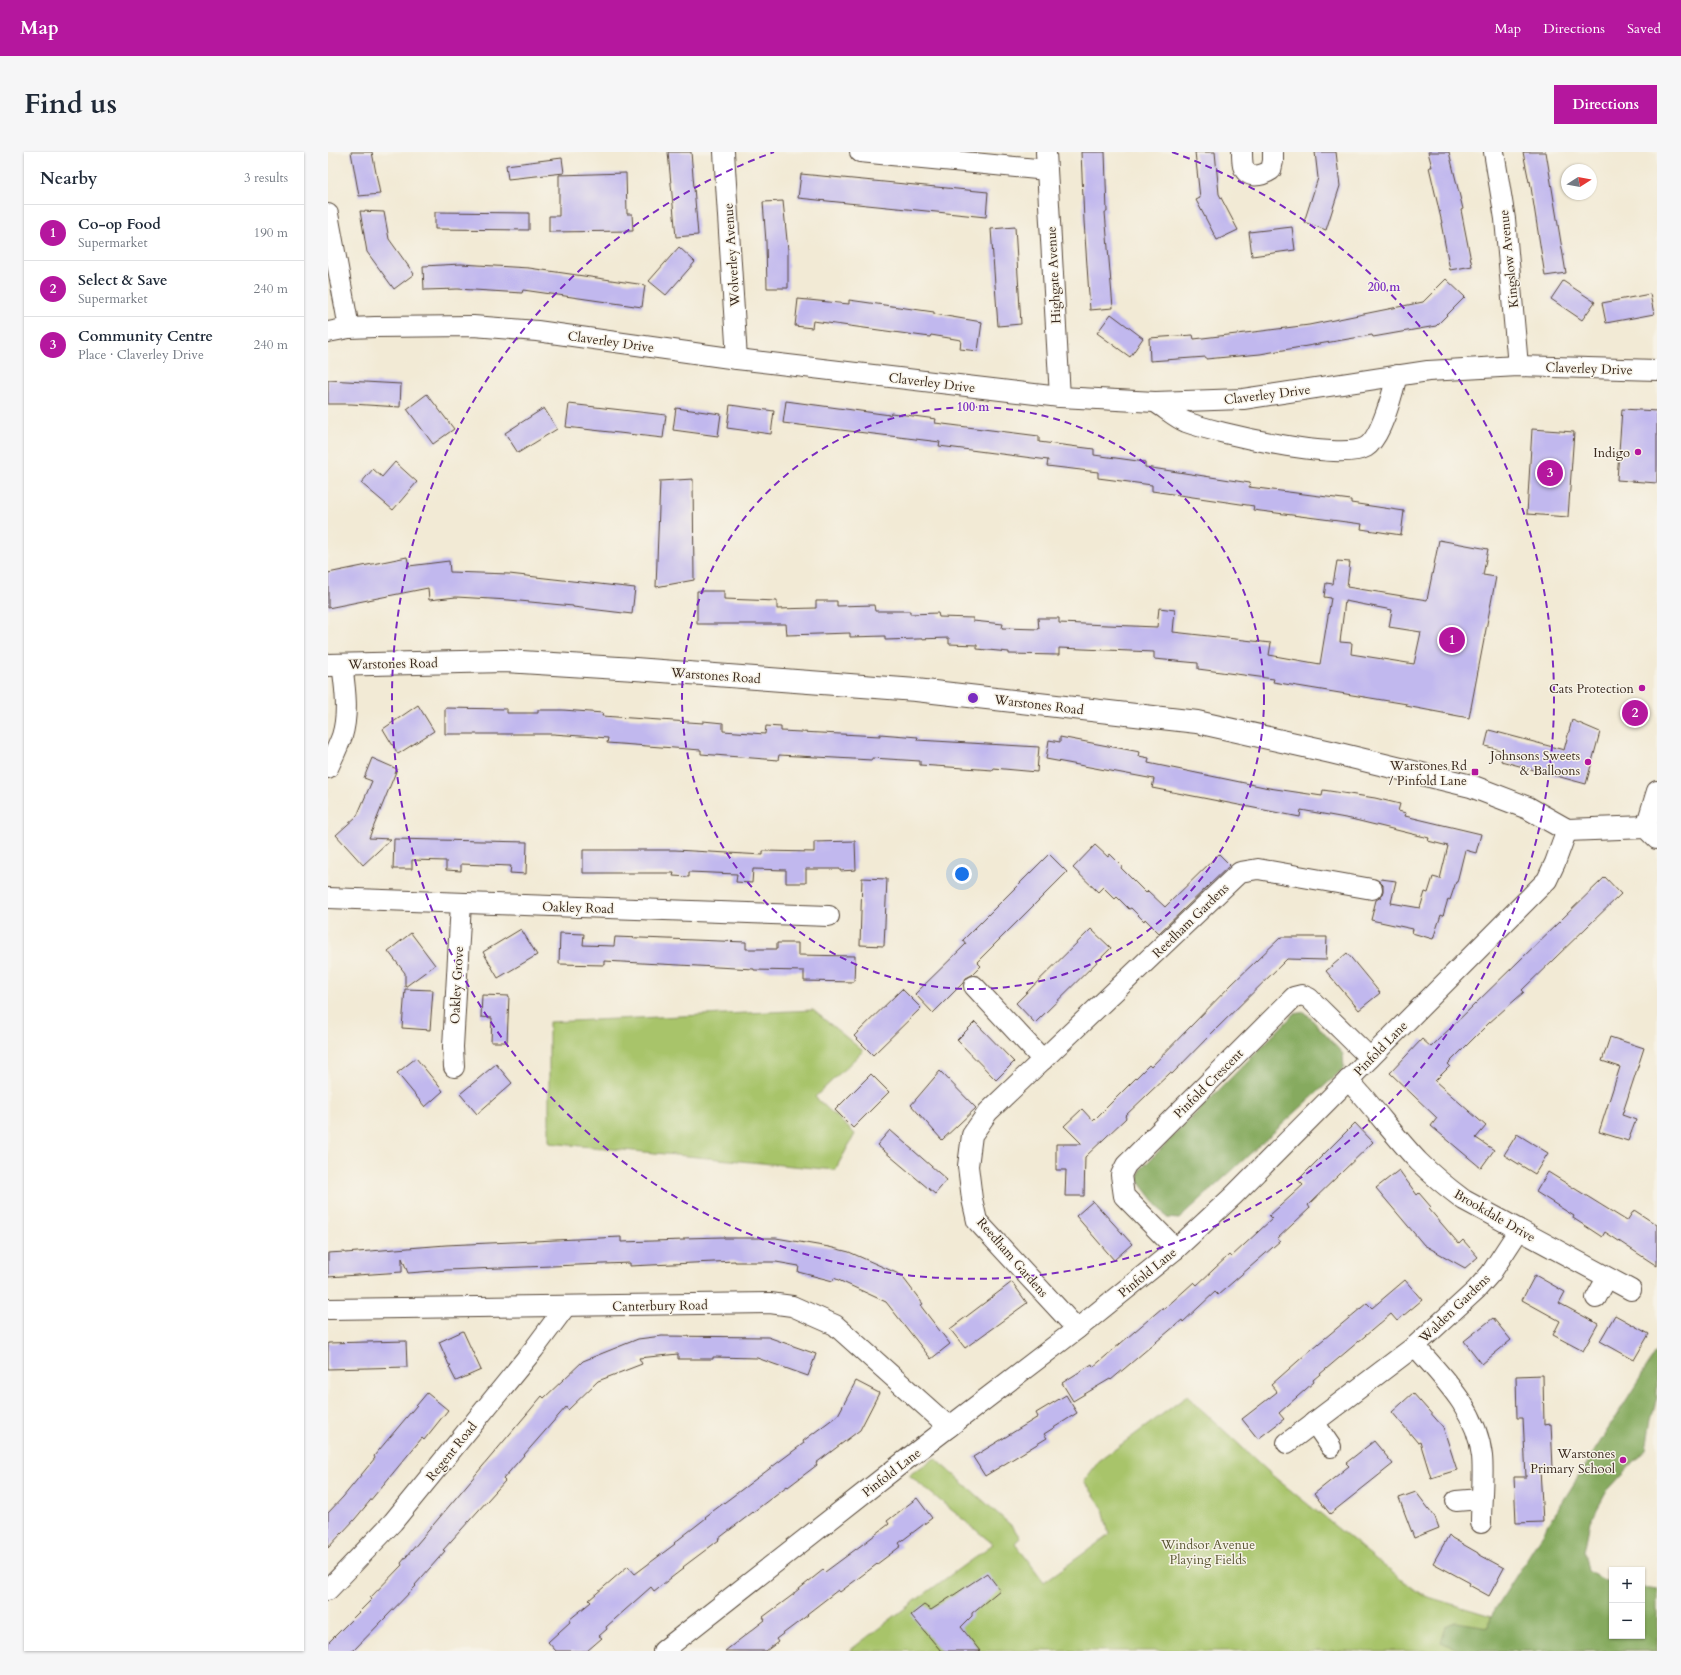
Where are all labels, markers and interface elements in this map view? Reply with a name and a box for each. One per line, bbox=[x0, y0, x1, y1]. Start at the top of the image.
text: Map bbox=[20, 15, 59, 41]
text: Map bbox=[1495, 19, 1521, 38]
text: Directions bbox=[1543, 19, 1605, 38]
text: Saved bbox=[1627, 19, 1661, 38]
text: Find us bbox=[24, 85, 117, 123]
button: Directions bbox=[1554, 85, 1657, 124]
north arrow bbox=[1561, 164, 1597, 200]
text: Nearby bbox=[40, 167, 97, 190]
text: 3 results bbox=[244, 169, 288, 187]
street label: Wolverley Avenue bbox=[719, 203, 745, 308]
street label: Kingslow Avenue bbox=[1495, 209, 1523, 309]
text: Co-op Food bbox=[78, 214, 161, 234]
text: 1 bbox=[50, 224, 56, 242]
text: 190 m bbox=[254, 224, 288, 242]
street label: Highgate Avenue bbox=[1042, 226, 1066, 324]
text: Supermarket bbox=[78, 234, 148, 252]
text: Select & Save bbox=[78, 270, 167, 290]
text: 200 m bbox=[1368, 279, 1401, 295]
text: 2 bbox=[50, 280, 56, 298]
text: 240 m bbox=[254, 280, 288, 298]
text: Supermarket bbox=[78, 290, 148, 308]
text: Community Centre bbox=[78, 326, 213, 346]
street label: Claverley Drive bbox=[566, 327, 655, 357]
text: 3 bbox=[50, 336, 56, 354]
text: 240 m bbox=[254, 336, 288, 354]
text: Place · Claverley Drive bbox=[78, 346, 204, 364]
street label: Claverley Drive bbox=[1545, 358, 1633, 380]
street label: Claverley Drive bbox=[888, 369, 976, 397]
street label: Claverley Drive bbox=[1223, 381, 1312, 409]
text: 100 m bbox=[957, 399, 990, 415]
place label: Indigo bbox=[1593, 444, 1630, 462]
marker: Indigo bbox=[1633, 447, 1643, 457]
pin: 3 bbox=[1537, 458, 1563, 488]
pin: 1 bbox=[1439, 625, 1465, 655]
street label: Warstones Road bbox=[347, 654, 438, 674]
street label: Warstones Road bbox=[669, 664, 761, 688]
place label: Cats Protection bbox=[1549, 680, 1635, 698]
marker: Cats Protection bbox=[1637, 683, 1647, 693]
street label: Warstones Road bbox=[992, 690, 1085, 719]
centre of rings bbox=[966, 691, 980, 705]
pin: 2 bbox=[1622, 698, 1648, 728]
place label: Johnsons Sweets & Balloons bbox=[1488, 747, 1580, 780]
place label: Warstones Rd / Pinfold Lane bbox=[1389, 757, 1467, 790]
marker: Johnsons Sweets & Balloons bbox=[1583, 757, 1593, 767]
marker: Warstones Rd / Pinfold Lane bbox=[1470, 767, 1480, 777]
your location bbox=[952, 864, 972, 884]
street label: Reedham Gardens bbox=[1148, 879, 1233, 962]
street label: Oakley Road bbox=[542, 898, 614, 918]
street label: Oakley Grove bbox=[446, 946, 468, 1024]
street label: Pinfold Lane bbox=[1350, 1017, 1412, 1080]
street label: Pinfold Crescent bbox=[1170, 1045, 1247, 1122]
street label: Brookdale Drive bbox=[1450, 1185, 1539, 1247]
street label: Reedham Gardens bbox=[973, 1214, 1052, 1301]
street label: Pinfold Lane bbox=[1115, 1244, 1181, 1302]
street label: Walden Gardens bbox=[1415, 1270, 1494, 1348]
street label: Canterbury Road bbox=[612, 1296, 708, 1316]
street label: Regent Road bbox=[422, 1418, 481, 1485]
street label: Pinfold Lane bbox=[858, 1444, 925, 1501]
place label: Warstones Primary School bbox=[1530, 1445, 1616, 1478]
marker: Warstones Primary School bbox=[1618, 1455, 1628, 1465]
park label: Windsor Avenue Playing Fields bbox=[1160, 1536, 1255, 1569]
map controls bbox=[1609, 1567, 1645, 1639]
button: + bbox=[1609, 1567, 1645, 1603]
button: − bbox=[1609, 1603, 1645, 1639]

